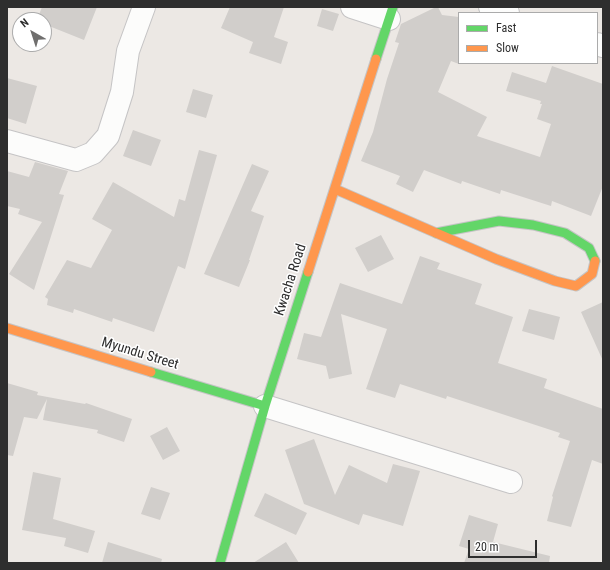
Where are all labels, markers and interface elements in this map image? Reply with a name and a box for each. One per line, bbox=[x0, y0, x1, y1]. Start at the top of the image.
north arrow bbox=[12, 12, 52, 52]
legend bbox=[458, 12, 598, 64]
text: N bbox=[18, 16, 31, 30]
text: Fast bbox=[496, 21, 516, 35]
text: Slow bbox=[496, 41, 519, 55]
street label: Kwacha Road bbox=[272, 242, 310, 318]
street label: Myundu Street bbox=[99, 334, 181, 374]
scale bar bbox=[470, 532, 539, 558]
text: 20 m bbox=[475, 540, 499, 554]

